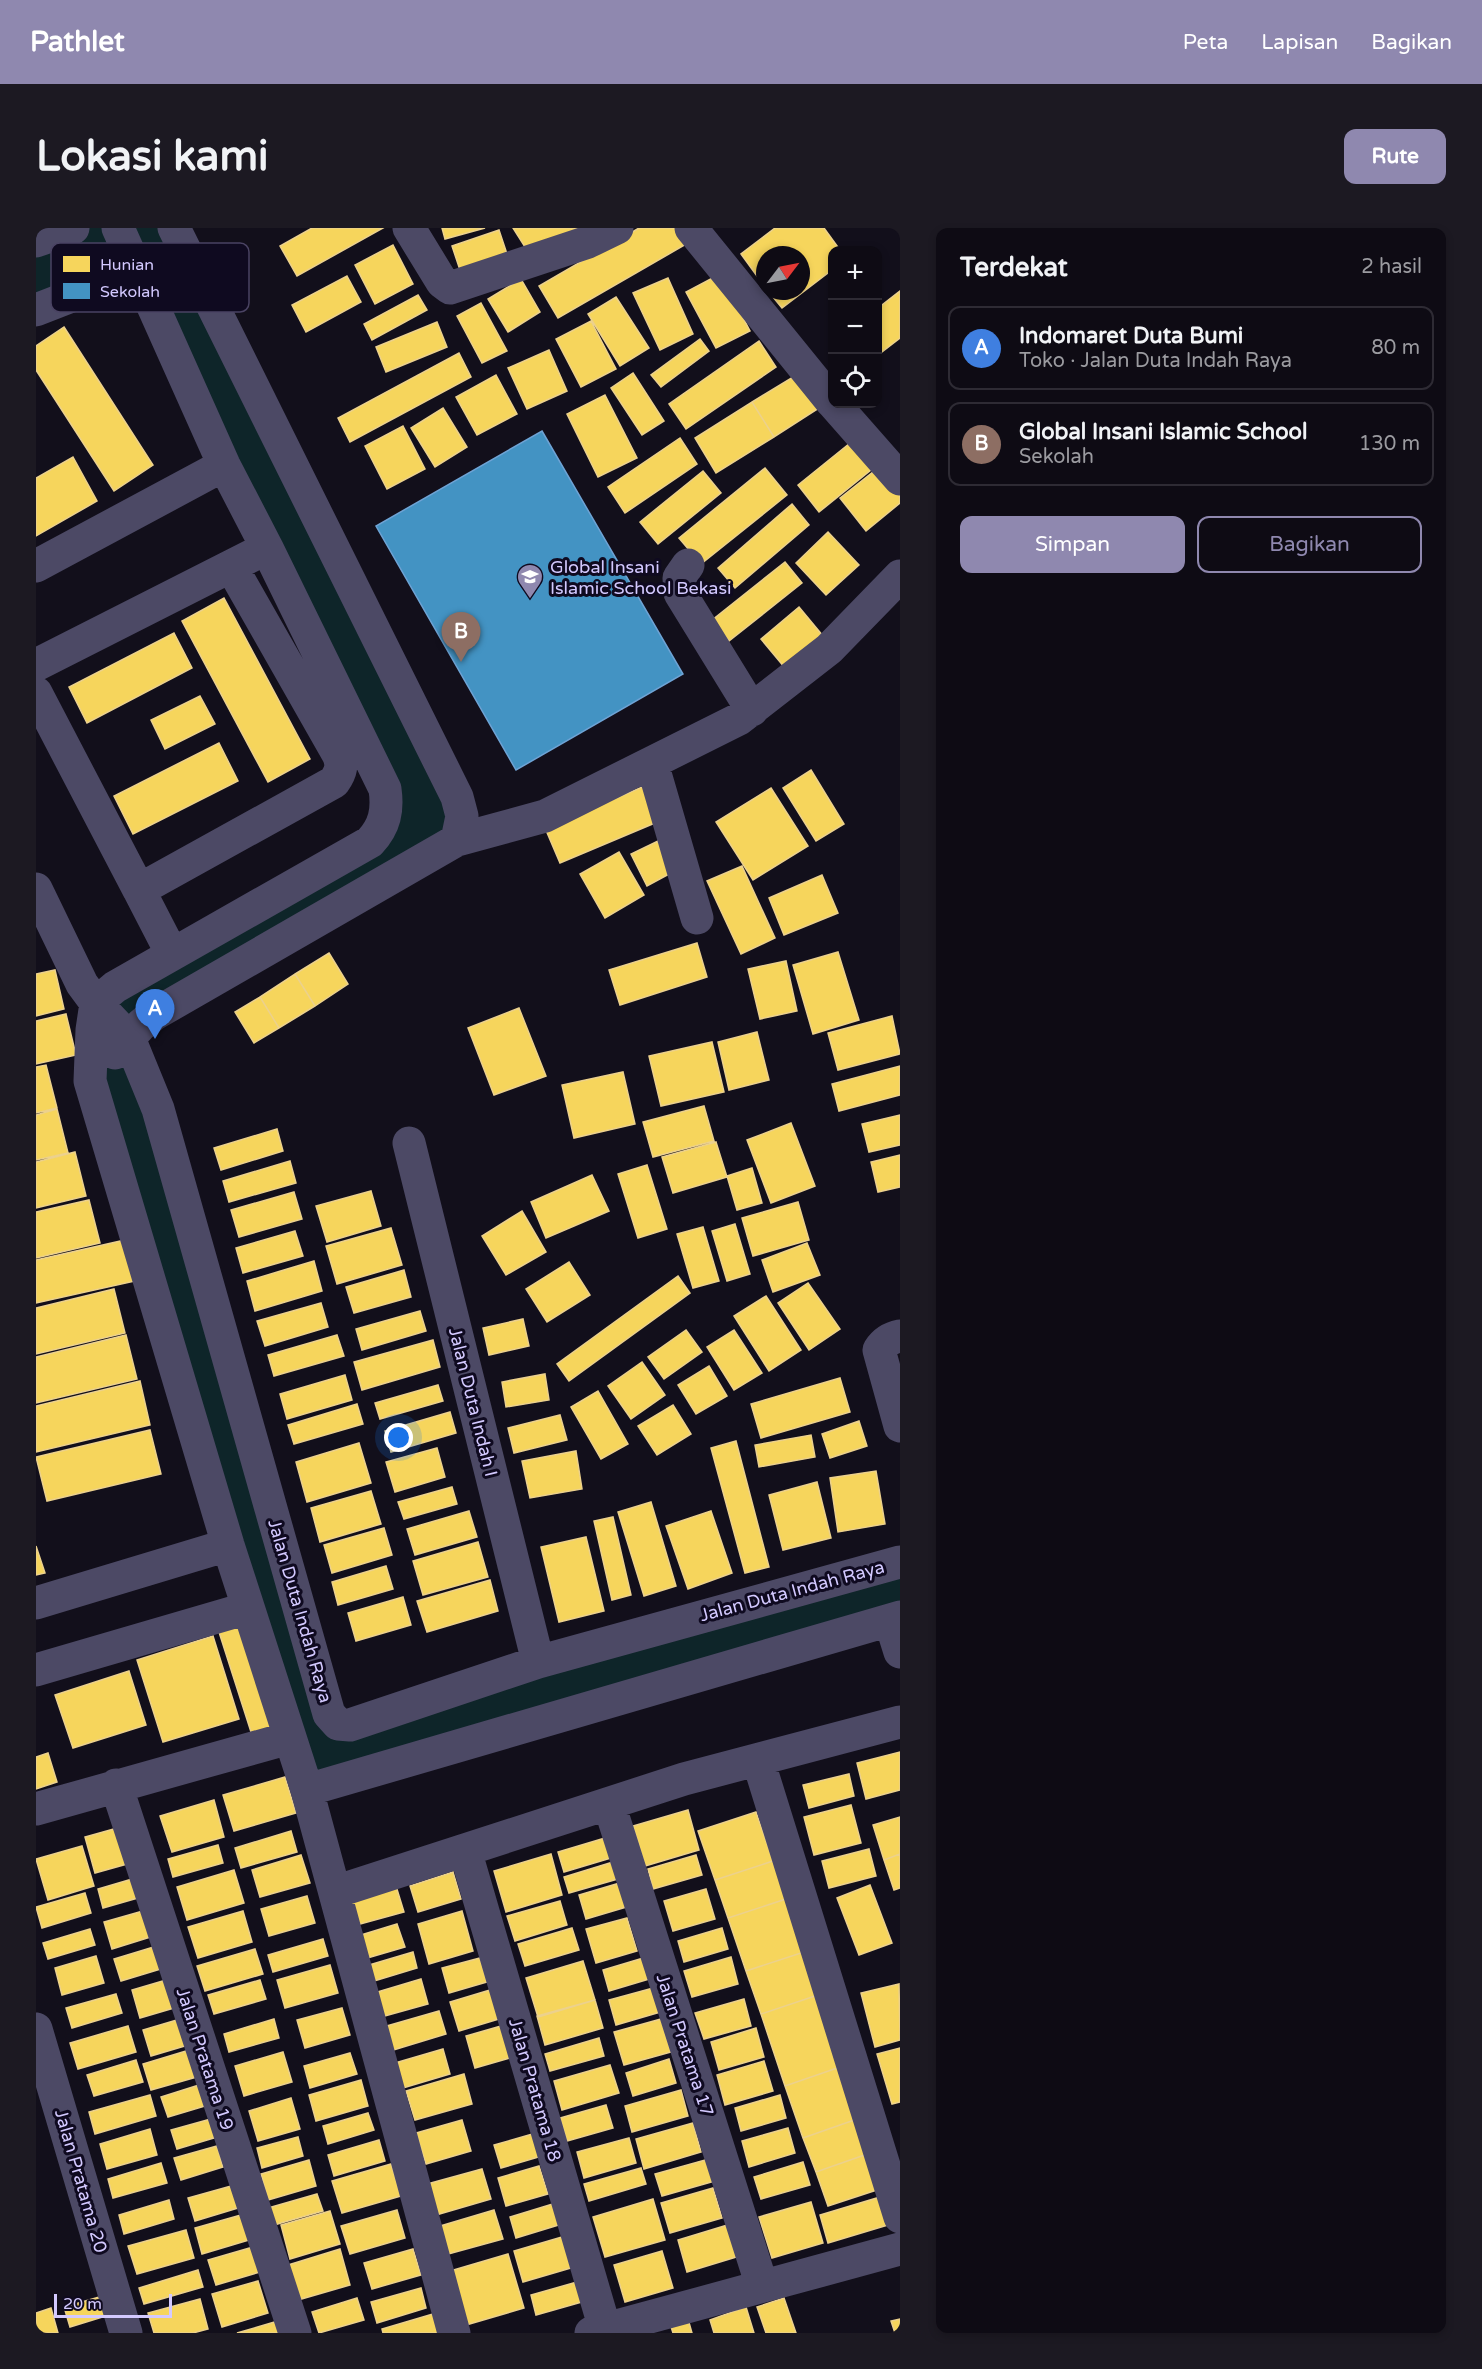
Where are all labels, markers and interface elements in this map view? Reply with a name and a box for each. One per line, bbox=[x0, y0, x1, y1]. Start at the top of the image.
text: Pathlet bbox=[30, 25, 125, 59]
text: Peta bbox=[1183, 30, 1228, 55]
text: Lapisan bbox=[1261, 30, 1338, 55]
text: Bagikan bbox=[1371, 30, 1452, 55]
button: Rute bbox=[1344, 129, 1446, 184]
text: Lokasi kami bbox=[36, 131, 268, 182]
legend bbox=[51, 243, 249, 312]
north arrow bbox=[756, 246, 810, 300]
map controls bbox=[828, 246, 882, 408]
button: + bbox=[828, 246, 882, 300]
text: Terdekat bbox=[960, 252, 1068, 283]
text: Hunian bbox=[100, 255, 154, 275]
text: 2 hasil bbox=[1361, 255, 1422, 279]
text: Sekolah bbox=[100, 282, 160, 302]
button: − bbox=[828, 300, 882, 354]
text: Indomaret Duta Bumi bbox=[1019, 323, 1243, 349]
text: A bbox=[974, 336, 989, 360]
text: 80 m bbox=[1371, 336, 1420, 360]
text: Toko · Jalan Duta Indah Raya bbox=[1019, 349, 1292, 373]
button: locate bbox=[828, 354, 882, 408]
text: Global Insani Islamic School bbox=[1019, 419, 1307, 445]
text: B bbox=[975, 432, 988, 456]
text: 130 m bbox=[1359, 432, 1420, 456]
text: Sekolah bbox=[1019, 445, 1094, 469]
button: Simpan bbox=[960, 516, 1185, 573]
button: Bagikan bbox=[1197, 516, 1422, 573]
place label: Global Insani Islamic School Bekasi bbox=[550, 556, 732, 599]
school or university icon: Global Insani Islamic School Bekasi bbox=[515, 562, 545, 600]
pin: B bbox=[442, 612, 480, 662]
pin: A bbox=[136, 990, 174, 1039]
street label: Jalan Duta Indah I bbox=[444, 1325, 502, 1479]
your location bbox=[384, 1423, 413, 1452]
street label: Jalan Duta Indah Raya bbox=[263, 1517, 337, 1705]
street label: Jalan Duta Indah Raya bbox=[697, 1556, 887, 1626]
street label: Jalan Pratama 17 bbox=[652, 1971, 718, 2119]
street label: Jalan Pratama 19 bbox=[172, 1985, 238, 2133]
street label: Jalan Pratama 18 bbox=[504, 2016, 566, 2164]
street label: Jalan Pratama 20 bbox=[50, 2107, 112, 2255]
scale bar bbox=[54, 2291, 172, 2318]
text: 20 m bbox=[63, 2294, 102, 2314]

